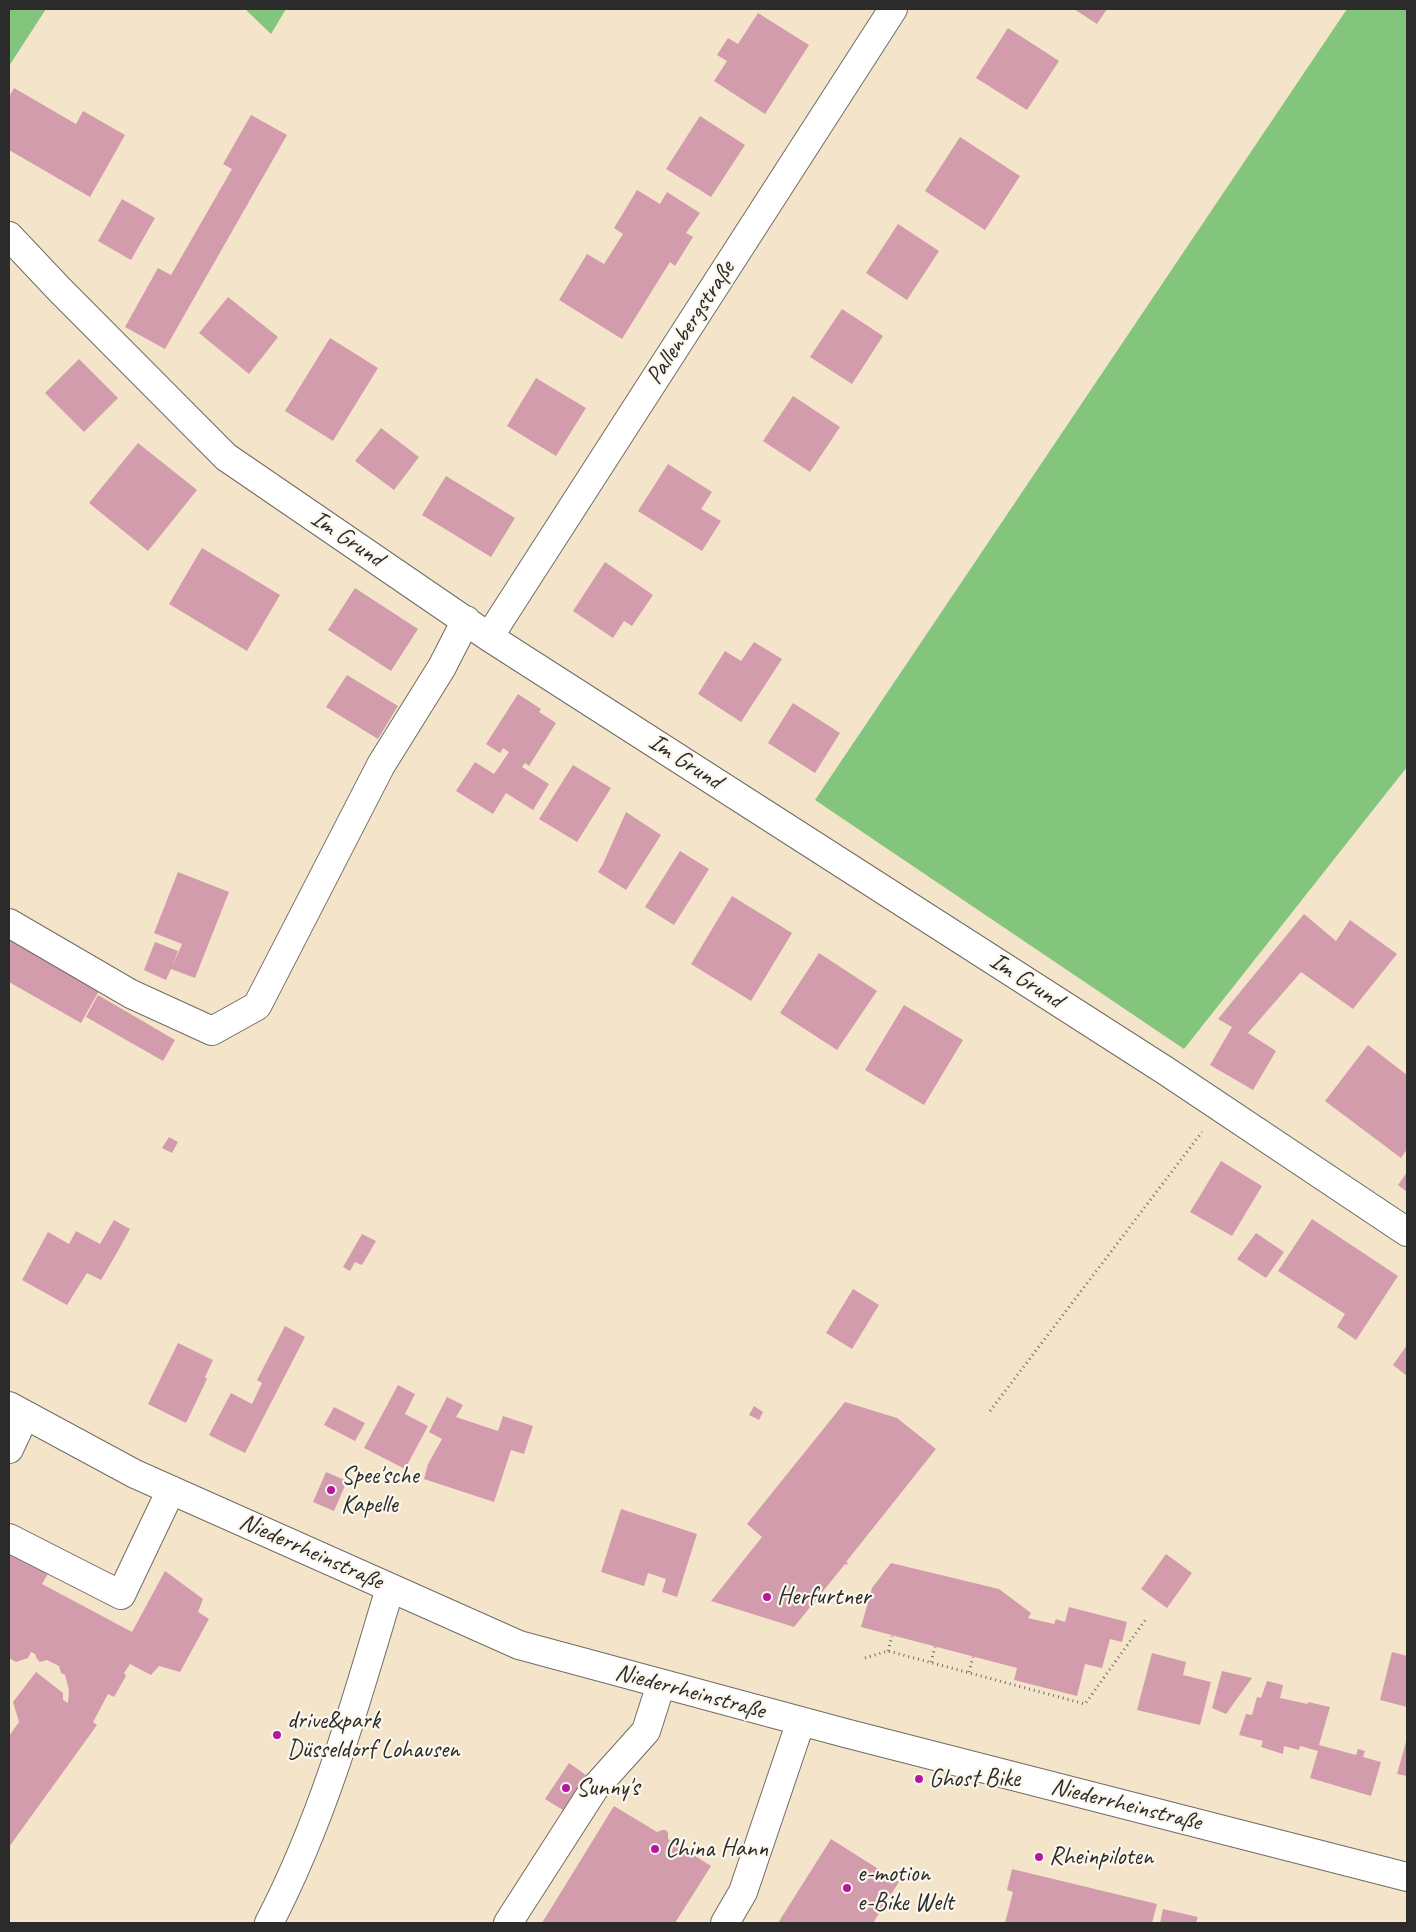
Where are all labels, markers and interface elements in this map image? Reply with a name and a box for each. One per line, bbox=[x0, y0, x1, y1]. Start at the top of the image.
street label: Pallenbergstraße bbox=[640, 256, 742, 390]
street label: Im Grund bbox=[305, 504, 389, 574]
street label: Im Grund bbox=[643, 727, 727, 797]
street label: Im Grund bbox=[984, 946, 1068, 1016]
place label: Spee'sche Kapelle bbox=[341, 1461, 419, 1520]
marker: Spee'sche Kapelle bbox=[325, 1484, 337, 1496]
street label: Niederrheinstraße bbox=[235, 1507, 387, 1597]
place label: Herfurtner bbox=[777, 1582, 870, 1612]
marker: Herfurtner bbox=[761, 1591, 773, 1603]
street label: Niederrheinstraße bbox=[612, 1658, 768, 1726]
place label: drive&park Düsseldorf Lohausen bbox=[287, 1706, 459, 1765]
marker: drive&park Düsseldorf Lohausen bbox=[271, 1729, 283, 1741]
place label: Ghost Bike bbox=[929, 1764, 1020, 1794]
street label: Niederrheinstraße bbox=[1048, 1772, 1204, 1838]
place label: Sunny's bbox=[576, 1773, 639, 1803]
marker: Ghost Bike bbox=[913, 1773, 925, 1785]
marker: Sunny's bbox=[560, 1782, 572, 1794]
place label: China Hann bbox=[665, 1834, 768, 1864]
place label: Rheinpiloten bbox=[1049, 1842, 1153, 1872]
marker: China Hann bbox=[649, 1843, 661, 1855]
marker: Rheinpiloten bbox=[1033, 1851, 1045, 1863]
place label: e-motion e-Bike Welt bbox=[857, 1859, 954, 1918]
marker: e-motion e-Bike Welt bbox=[841, 1882, 853, 1894]

